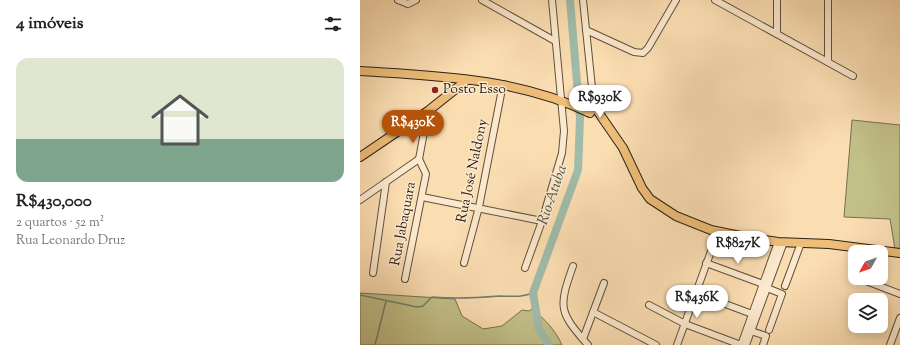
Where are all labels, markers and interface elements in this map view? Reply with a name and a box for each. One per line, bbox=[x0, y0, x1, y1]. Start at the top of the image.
text: 4 imóveis bbox=[16, 12, 84, 36]
icon: filters bbox=[322, 13, 344, 35]
place label: Posto Esso bbox=[443, 80, 506, 100]
icon: home bbox=[144, 84, 216, 156]
marker: Posto Esso bbox=[430, 85, 440, 95]
pin: R$930K bbox=[567, 85, 633, 119]
text: R$930K bbox=[578, 89, 622, 107]
pin: R$430K bbox=[380, 110, 446, 144]
text: R$430K bbox=[391, 114, 435, 132]
street label: Rua José Naldony bbox=[452, 117, 494, 225]
water label: Rio Atuba bbox=[533, 162, 573, 228]
street label: Rua Jabaquara bbox=[386, 180, 422, 268]
text: R$430,000 bbox=[16, 190, 92, 214]
text: 2 quartos · 52 m² bbox=[16, 214, 104, 232]
pin: R$827K bbox=[705, 231, 771, 265]
text: Rua Leonardo Druz bbox=[16, 232, 125, 250]
text: R$827K bbox=[716, 235, 760, 253]
north arrow bbox=[848, 245, 888, 285]
map controls bbox=[848, 245, 888, 333]
pin: R$436K bbox=[664, 285, 730, 319]
text: R$436K bbox=[675, 289, 719, 307]
button: layers bbox=[848, 293, 888, 333]

